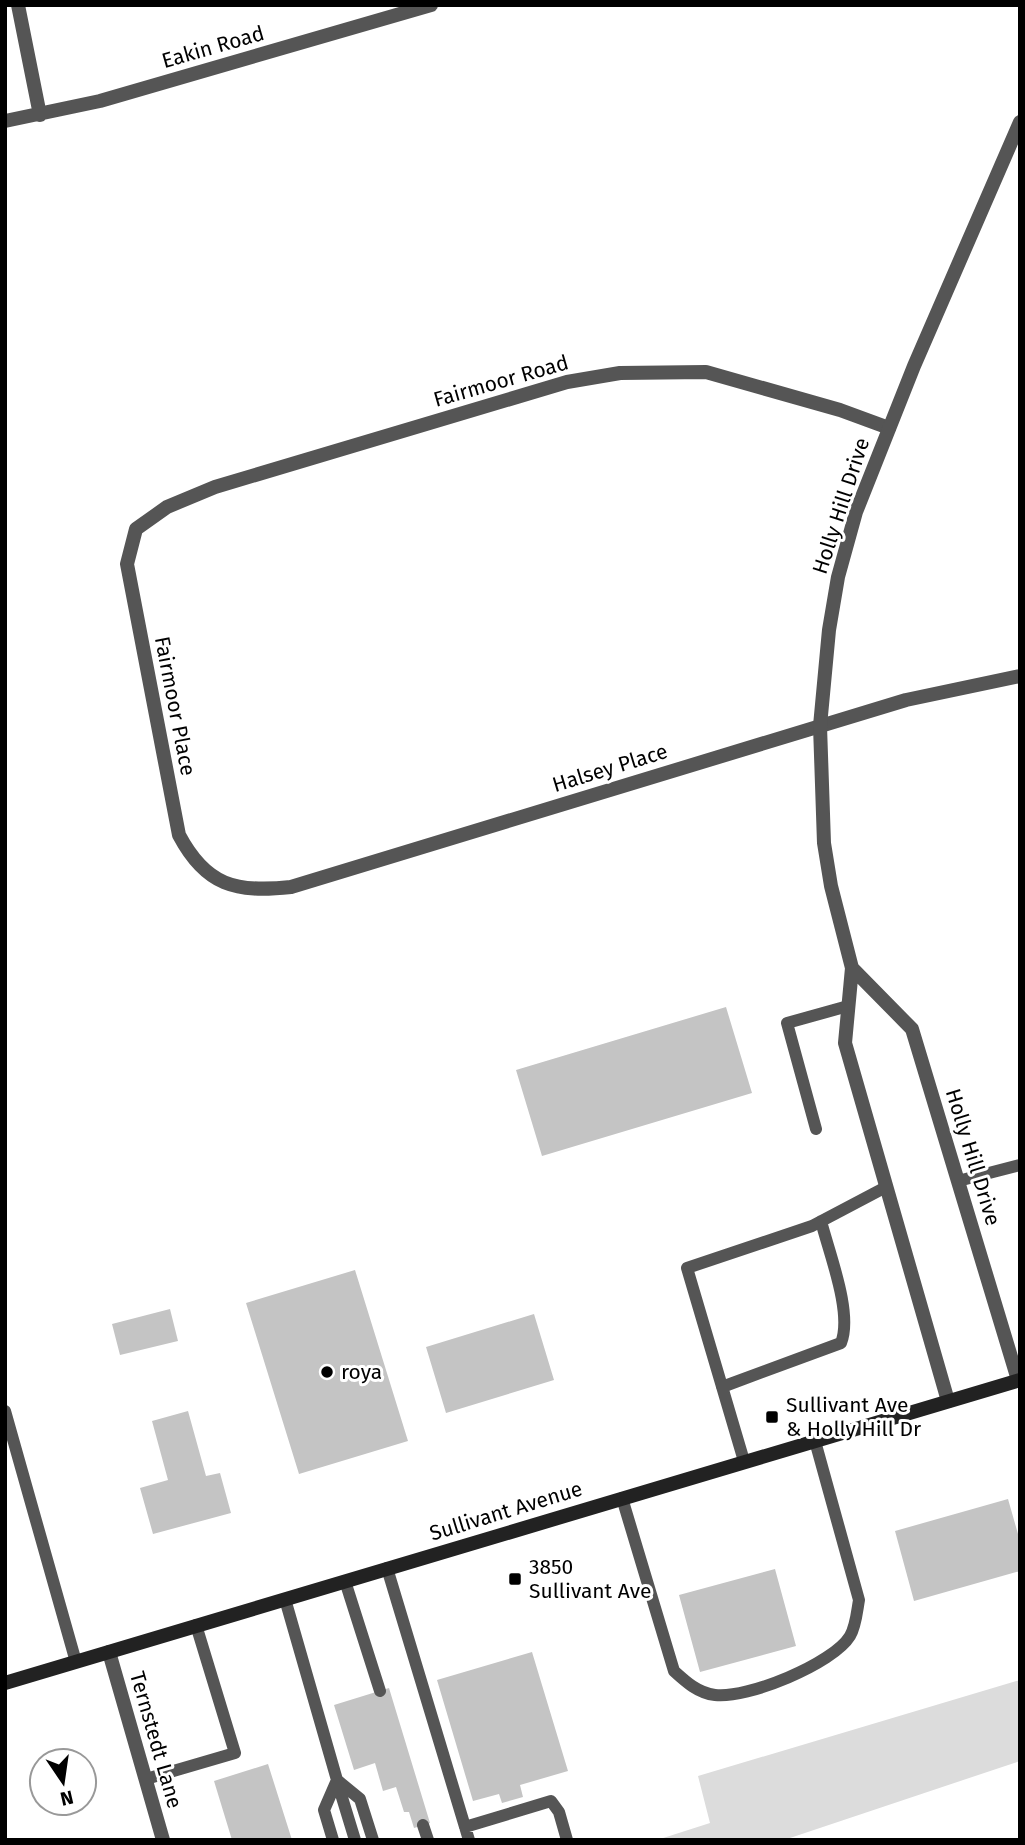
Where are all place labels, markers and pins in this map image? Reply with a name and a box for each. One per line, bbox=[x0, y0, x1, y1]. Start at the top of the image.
place label: roya bbox=[341, 1359, 382, 1385]
marker: roya bbox=[319, 1364, 335, 1380]
place label: Sullivant Ave & Holly Hill Dr bbox=[786, 1392, 921, 1442]
marker: Sullivant Ave & Holly Hill Dr bbox=[764, 1409, 780, 1425]
place label: 3850 Sullivant Ave bbox=[529, 1554, 652, 1604]
marker: 3850 Sullivant Ave bbox=[507, 1571, 523, 1587]

